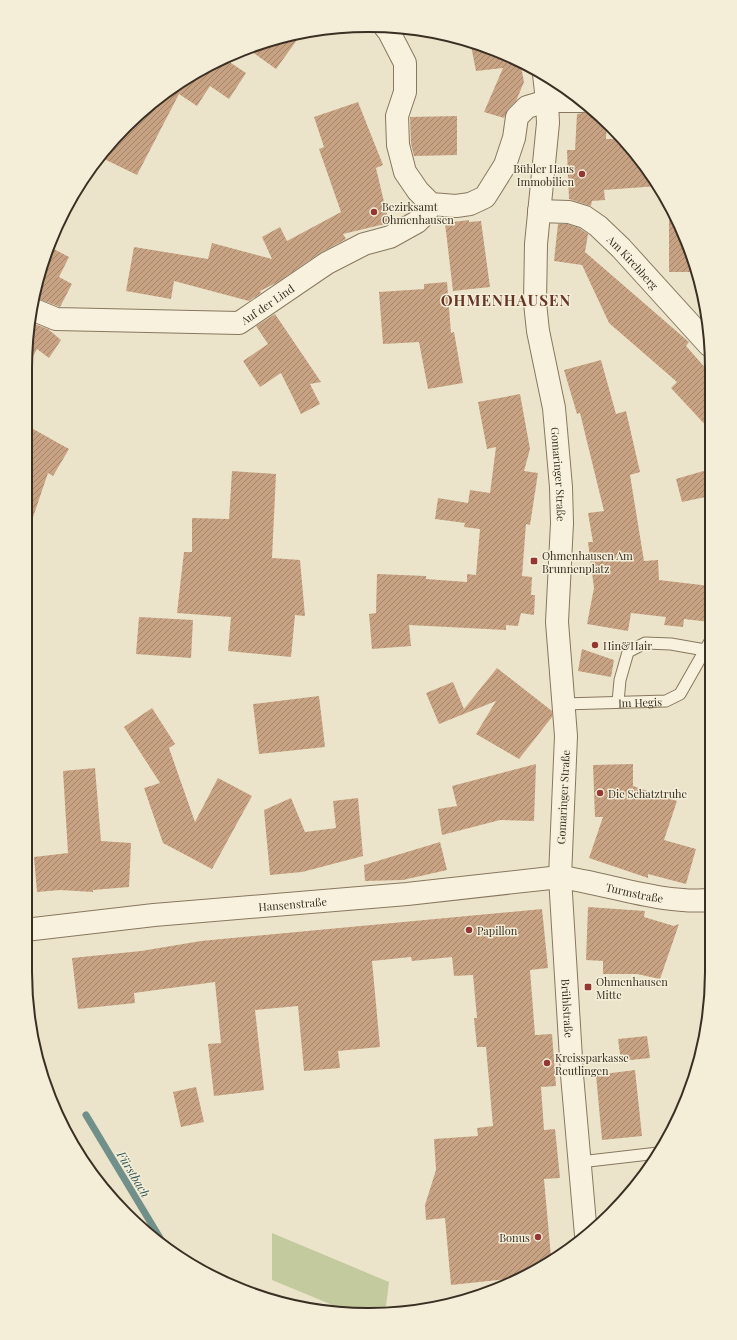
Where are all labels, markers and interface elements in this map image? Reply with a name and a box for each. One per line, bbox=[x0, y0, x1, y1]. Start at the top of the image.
place label: Bühler Haus Immobilien bbox=[513, 161, 574, 189]
marker: Bühler Haus Immobilien bbox=[577, 169, 587, 179]
place label: Bezirksamt Ohmenhausen bbox=[382, 199, 454, 227]
marker: Bezirksamt Ohmenhausen bbox=[369, 207, 379, 217]
street label: Am Kirchberg bbox=[604, 231, 662, 292]
street label: Auf der Lind bbox=[237, 280, 297, 328]
district label: OHMENHAUSEN bbox=[441, 290, 571, 310]
street label: Gomaringer Straße bbox=[548, 426, 569, 522]
place label: Ohmenhausen Am Brunnenplatz bbox=[542, 548, 633, 576]
marker: Ohmenhausen Am Brunnenplatz bbox=[529, 556, 539, 566]
place label: Hin&Hair bbox=[603, 638, 652, 653]
marker: Hin&Hair bbox=[590, 640, 600, 650]
street label: Im Hegis bbox=[618, 694, 662, 710]
street label: Gomaringer Straße bbox=[553, 749, 573, 845]
place label: Die Schatztruhe bbox=[608, 786, 687, 801]
marker: Die Schatztruhe bbox=[595, 788, 605, 798]
street label: Turmstraße bbox=[605, 879, 665, 905]
street label: Hansenstraße bbox=[258, 893, 328, 914]
place label: Papillon bbox=[477, 923, 518, 938]
marker: Papillon bbox=[464, 925, 474, 935]
place label: Ohmenhausen Mitte bbox=[596, 974, 668, 1002]
street label: Brühlstraße bbox=[559, 978, 577, 1039]
marker: Ohmenhausen Mitte bbox=[583, 982, 593, 992]
place label: Kreissparkasse Reutlingen bbox=[555, 1050, 629, 1078]
marker: Kreissparkasse Reutlingen bbox=[542, 1058, 552, 1068]
water label: Fürstbach bbox=[113, 1147, 154, 1200]
place label: Bonus bbox=[499, 1230, 530, 1245]
marker: Bonus bbox=[533, 1232, 543, 1242]

